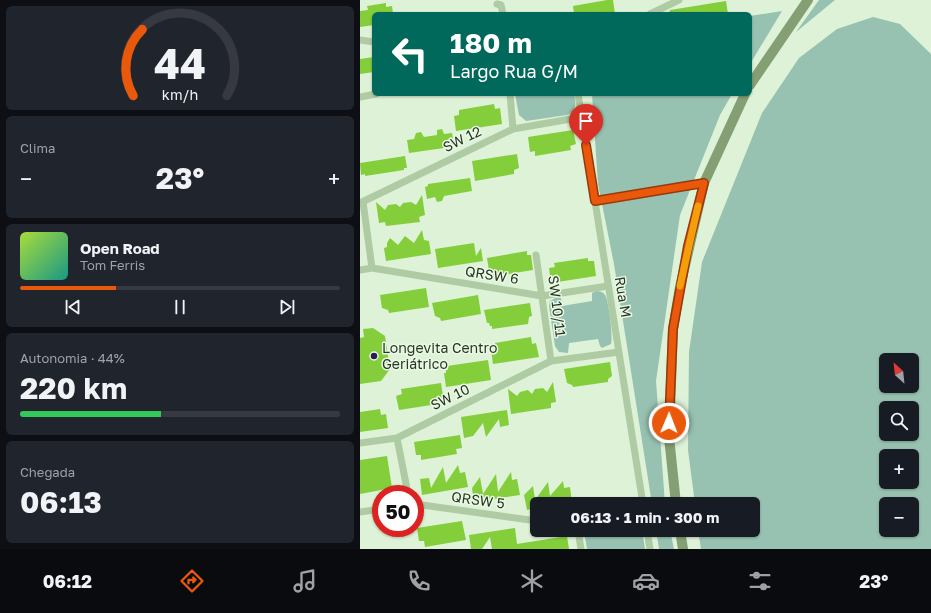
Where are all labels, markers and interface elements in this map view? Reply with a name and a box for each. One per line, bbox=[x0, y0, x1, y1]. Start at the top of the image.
text: 180 m bbox=[450, 26, 532, 59]
icon: left bbox=[384, 28, 436, 80]
text: 44 bbox=[154, 38, 206, 88]
text: Largo Rua G/M bbox=[450, 60, 578, 82]
text: km/h bbox=[162, 86, 198, 103]
pin bbox=[569, 104, 603, 145]
icon: arrive bbox=[575, 110, 597, 132]
street label: SW 12 bbox=[440, 122, 484, 155]
text: Clima bbox=[20, 140, 55, 156]
text: 23° bbox=[156, 160, 204, 196]
text: − bbox=[20, 165, 32, 192]
text: + bbox=[328, 165, 340, 192]
text: Open Road bbox=[80, 239, 160, 257]
text: Tom Ferris bbox=[80, 257, 145, 273]
street label: QRSW 6 bbox=[464, 262, 520, 287]
street label: SW 10/11 bbox=[545, 274, 570, 338]
street label: Rua M bbox=[612, 275, 635, 319]
icon: previous bbox=[62, 296, 84, 318]
icon: pause bbox=[169, 296, 191, 318]
icon: next bbox=[276, 296, 298, 318]
place label: Longevita Centro Geriátrico bbox=[382, 339, 497, 372]
text: Autonomia · 44% bbox=[20, 350, 125, 366]
marker: Longevita Centro Geriátrico bbox=[369, 351, 379, 361]
north arrow bbox=[879, 353, 919, 393]
map controls bbox=[879, 353, 919, 537]
text: 220 km bbox=[20, 370, 127, 406]
street label: SW 10 bbox=[428, 380, 472, 413]
button: search bbox=[879, 401, 919, 441]
position arrow bbox=[648, 402, 690, 444]
button: + bbox=[879, 449, 919, 489]
text: Chegada bbox=[20, 464, 75, 480]
text: 06:13 bbox=[20, 484, 102, 520]
speed limit sign: 50 bbox=[372, 485, 424, 537]
street label: QRSW 5 bbox=[450, 487, 506, 512]
button: − bbox=[879, 497, 919, 537]
text: 06:13 · 1 min · 300 m bbox=[571, 508, 719, 526]
icon: directions bbox=[178, 567, 206, 595]
icon: music bbox=[291, 567, 319, 595]
icon: phone bbox=[405, 567, 433, 595]
icon: climate bbox=[518, 567, 546, 595]
icon: car bbox=[632, 567, 660, 595]
icon: filters bbox=[746, 567, 774, 595]
text: 06:12 bbox=[43, 570, 92, 592]
text: 23° bbox=[859, 570, 888, 592]

